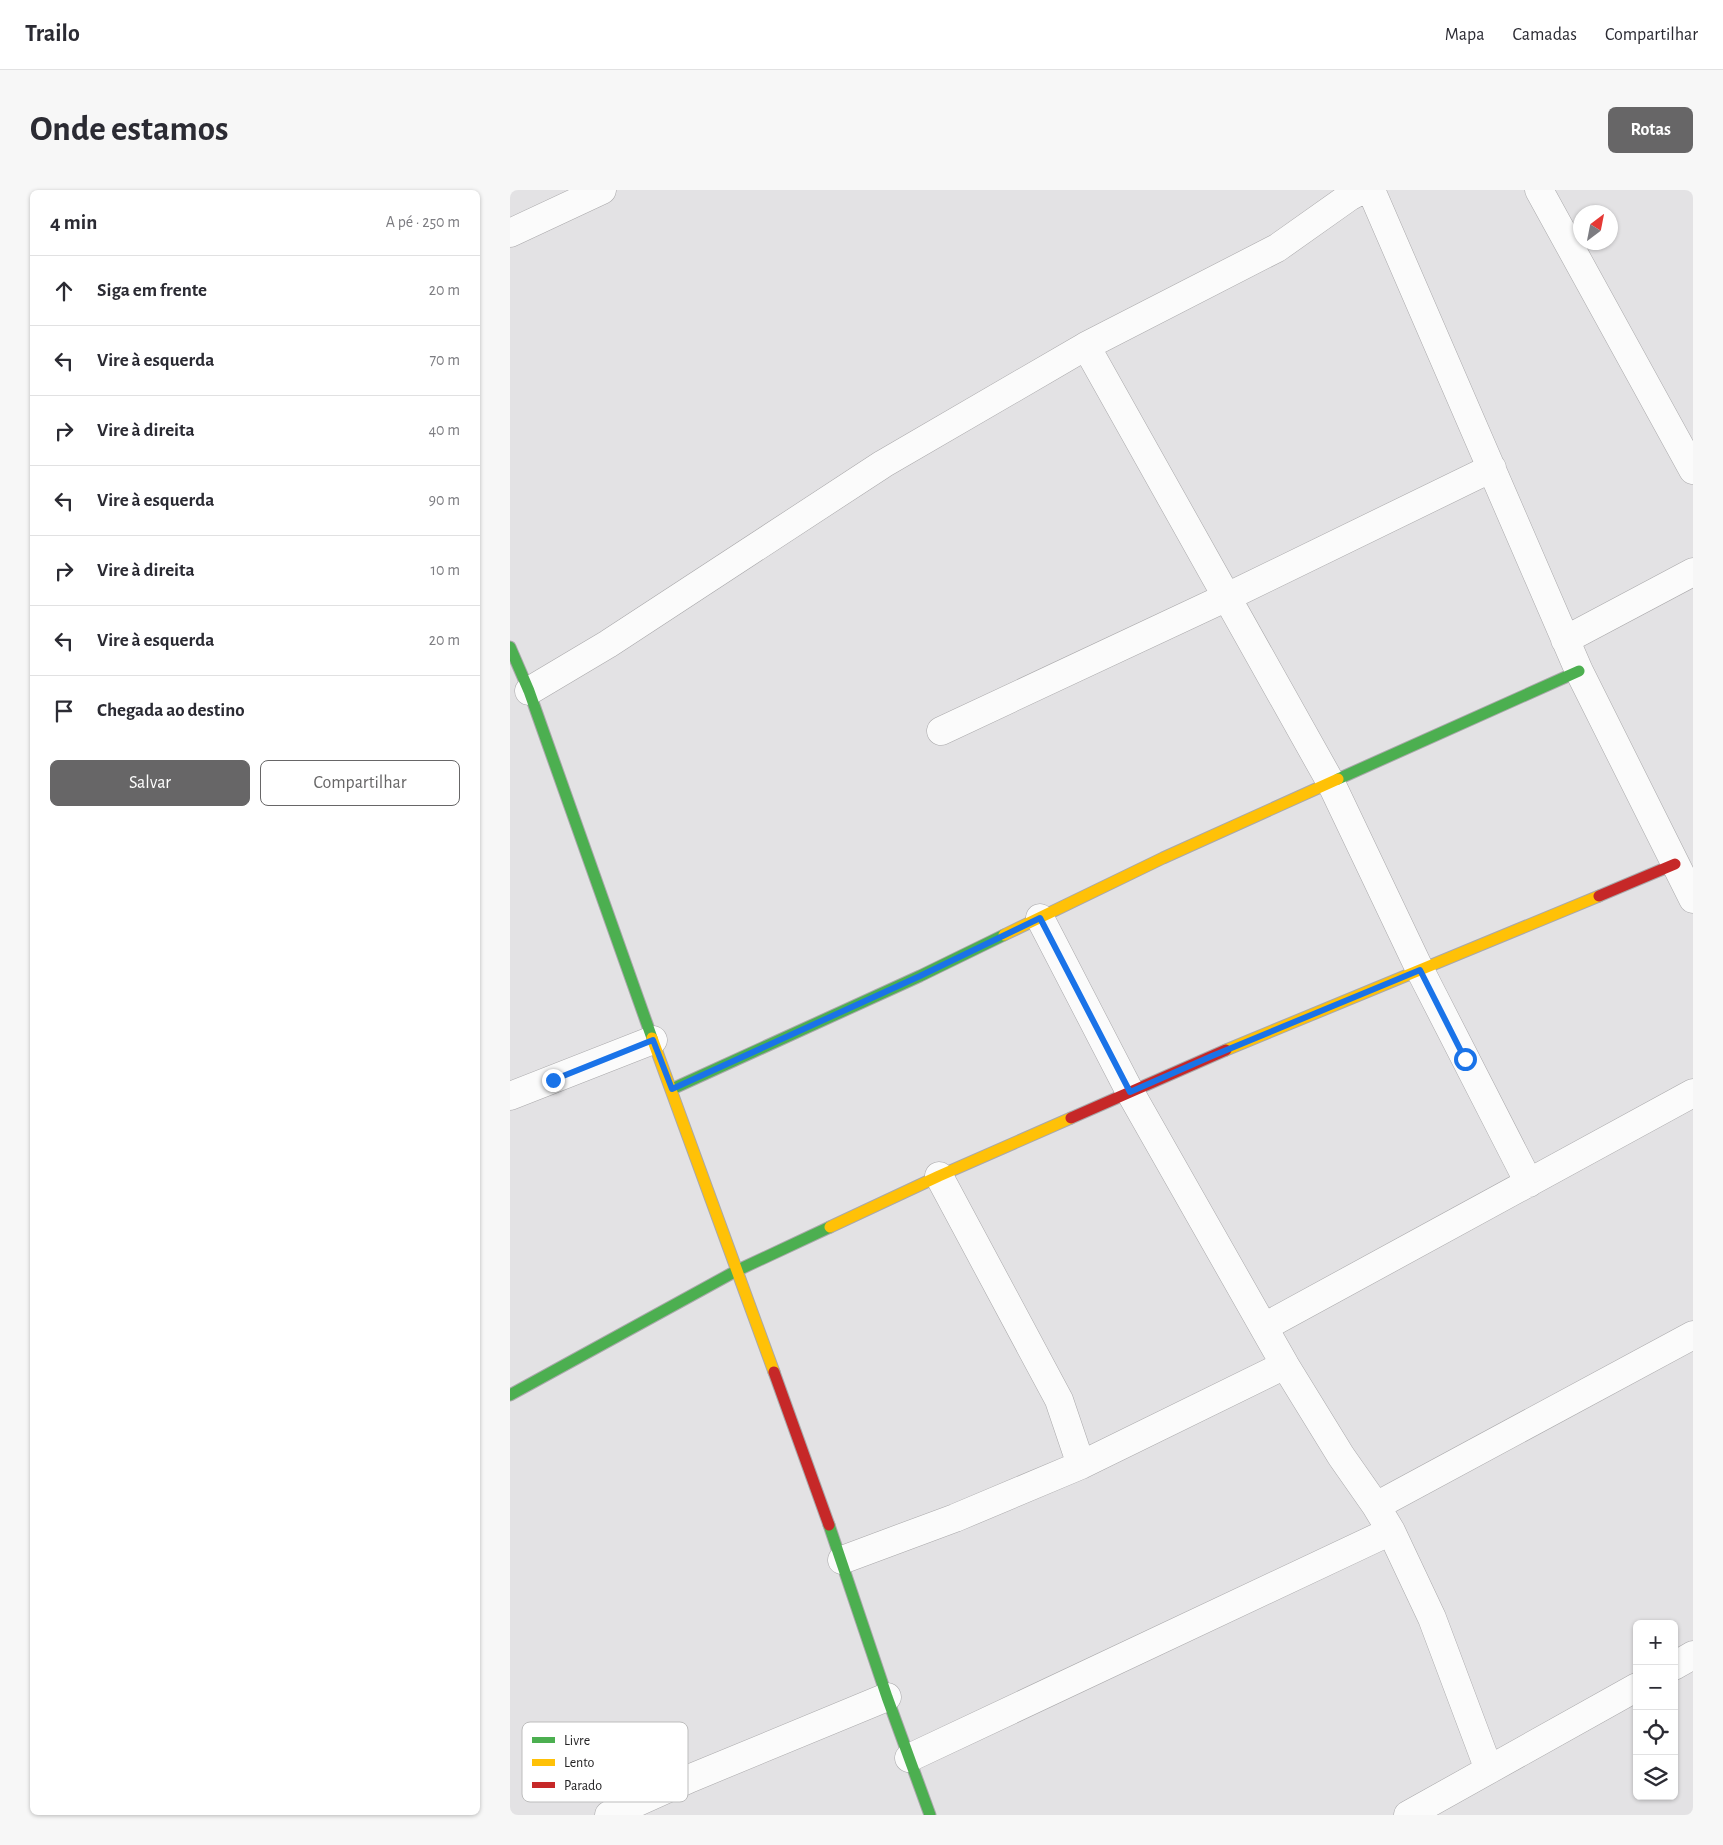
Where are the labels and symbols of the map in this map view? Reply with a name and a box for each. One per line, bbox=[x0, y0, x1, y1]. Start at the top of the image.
north arrow bbox=[1573, 205, 1618, 250]
route start bbox=[1454, 1048, 1477, 1071]
route end bbox=[542, 1069, 565, 1092]
legend bbox=[522, 1722, 688, 1802]
text: Livre bbox=[564, 1734, 590, 1748]
text: Lento bbox=[564, 1756, 595, 1770]
text: Parado bbox=[564, 1779, 602, 1793]

